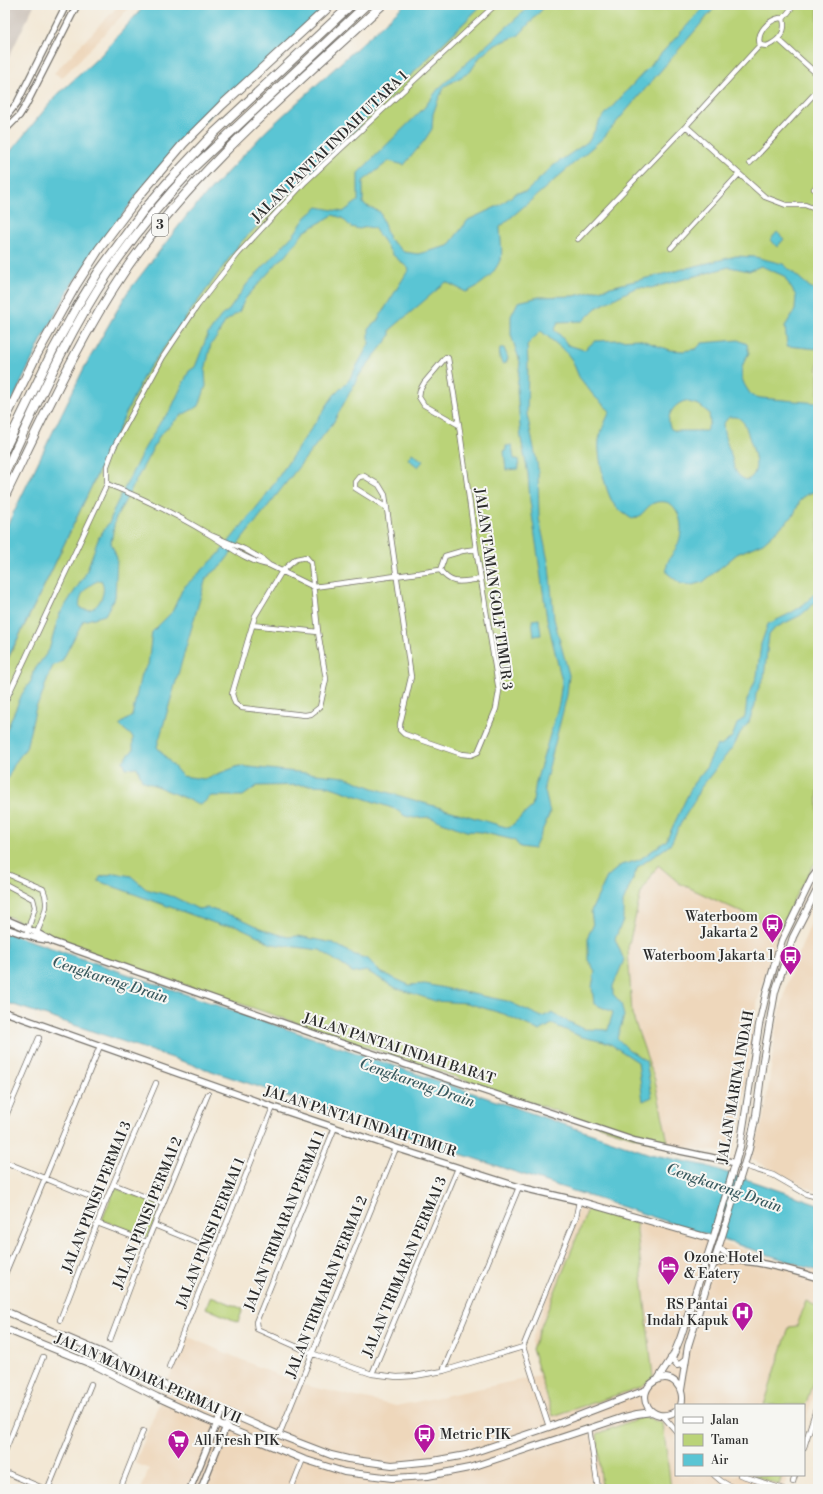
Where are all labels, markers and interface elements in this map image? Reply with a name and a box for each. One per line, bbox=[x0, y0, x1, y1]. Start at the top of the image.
street label: JALAN PANTAI INDAH UTARA 1 bbox=[247, 67, 412, 227]
road number: 3 bbox=[152, 214, 168, 236]
street label: JALAN TAMAN GOLF TIMUR 3 bbox=[470, 486, 516, 691]
place label: Waterboom Jakarta 2 bbox=[684, 908, 758, 942]
bus stop icon: Waterboom Jakarta 2 bbox=[760, 912, 786, 945]
bus stop icon: Waterboom Jakarta 1 bbox=[777, 943, 803, 976]
place label: Waterboom Jakarta 1 bbox=[642, 947, 774, 965]
water label: Cengkareng Drain bbox=[50, 952, 171, 1008]
street label: JALAN MARINA INDAH bbox=[714, 1008, 758, 1166]
street label: JALAN PANTAI INDAH BARAT bbox=[300, 1009, 497, 1089]
water label: Cengkareng Drain bbox=[357, 1054, 478, 1112]
street label: JALAN PANTAI INDAH TIMUR bbox=[261, 1082, 459, 1162]
street label: JALAN PINISI PERMAI 3 bbox=[58, 1118, 136, 1276]
street label: JALAN TRIMARAN PERMAI 1 bbox=[240, 1128, 329, 1315]
street label: JALAN PINISI PERMAI 2 bbox=[109, 1134, 187, 1292]
street label: JALAN PINISI PERMAI 1 bbox=[172, 1155, 249, 1312]
water label: Cengkareng Drain bbox=[664, 1159, 785, 1217]
street label: JALAN TRIMARAN PERMAI 3 bbox=[358, 1174, 451, 1361]
street label: JALAN TRIMARAN PERMAI 2 bbox=[282, 1193, 372, 1381]
place label: Ozone Hotel & Eatery bbox=[684, 1249, 763, 1283]
hotel icon: Ozone Hotel & Eatery bbox=[656, 1253, 682, 1286]
place label: RS Pantai Indah Kapuk bbox=[647, 1296, 729, 1330]
hospital icon: RS Pantai Indah Kapuk bbox=[730, 1300, 756, 1333]
street label: JALAN MANDARA PERMAI VII bbox=[51, 1329, 245, 1429]
legend bbox=[675, 1404, 805, 1476]
text: Jalan bbox=[710, 1413, 739, 1428]
bus stop icon: Metric PIK bbox=[412, 1422, 438, 1455]
place label: Metric PIK bbox=[440, 1426, 511, 1444]
supermarket icon: All Fresh PIK bbox=[166, 1428, 192, 1461]
place label: All Fresh PIK bbox=[193, 1432, 280, 1450]
text: Taman bbox=[711, 1433, 749, 1448]
text: Air bbox=[710, 1453, 728, 1468]

